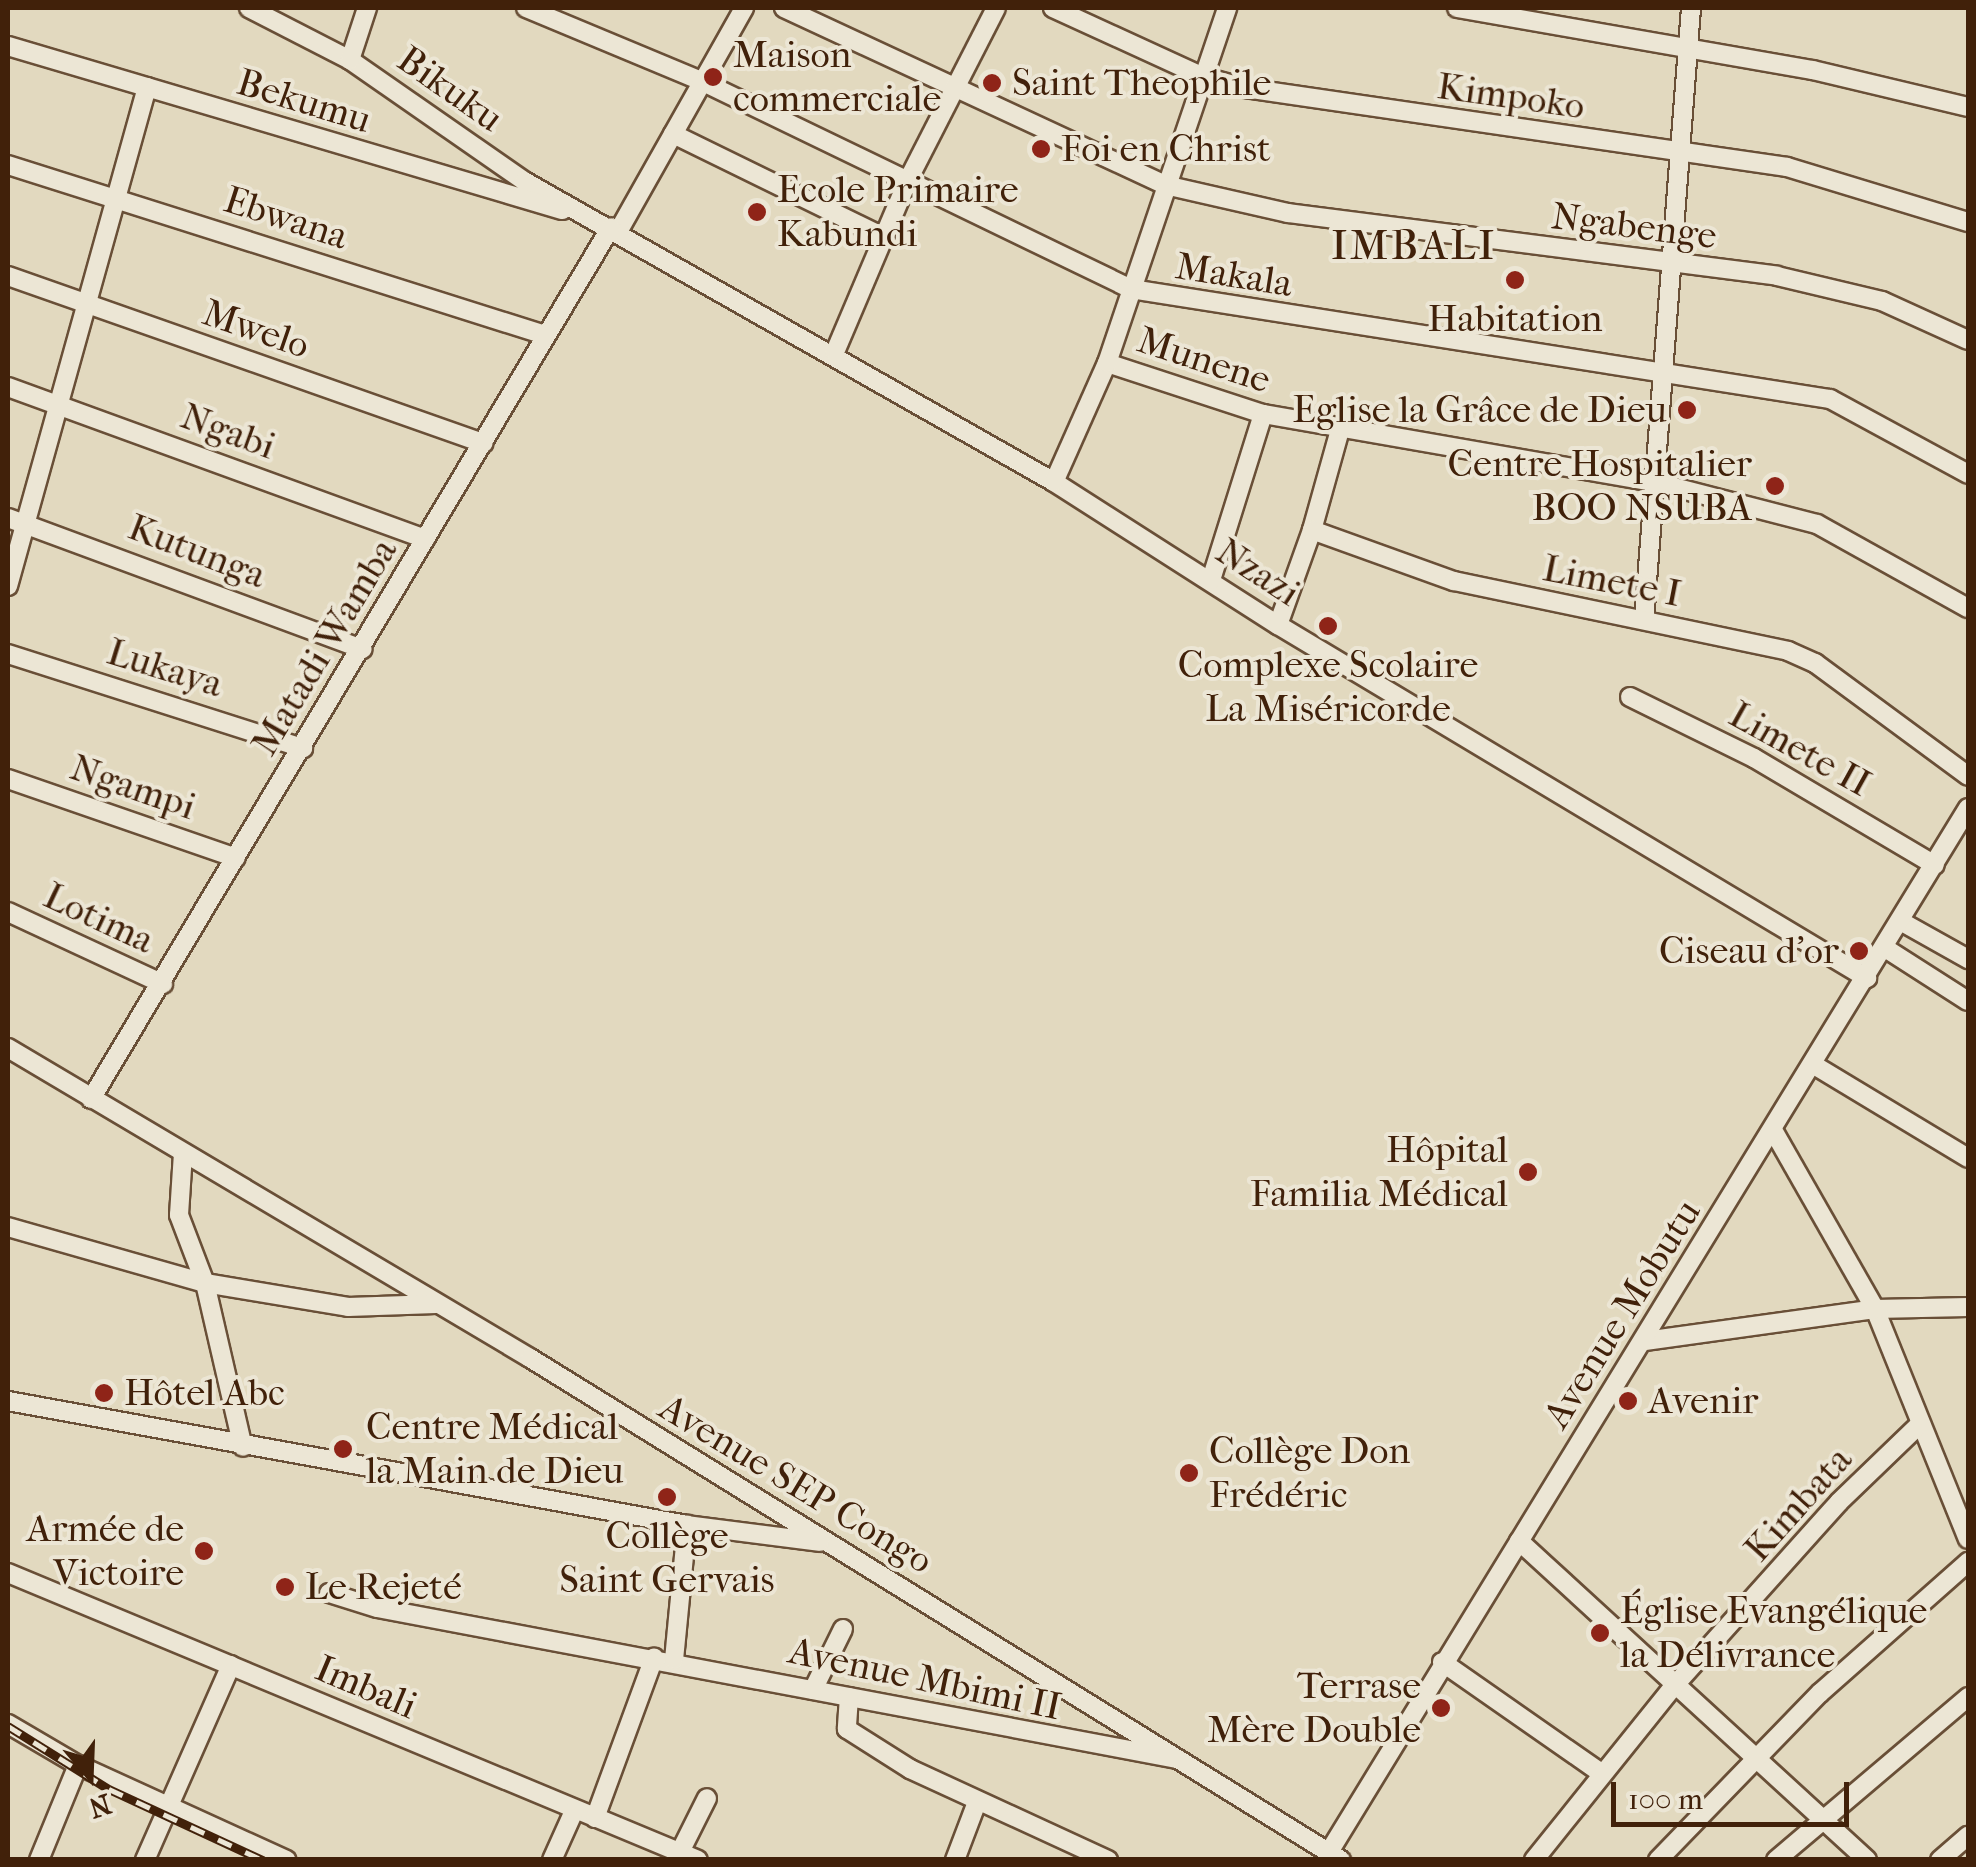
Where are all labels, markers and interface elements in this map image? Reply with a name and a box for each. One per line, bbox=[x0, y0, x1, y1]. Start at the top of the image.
place label: Maison commerciale bbox=[733, 32, 941, 121]
street label: Bikuku bbox=[389, 36, 511, 142]
street label: Bekumu bbox=[232, 59, 376, 143]
place label: Saint Theophile bbox=[1012, 60, 1271, 106]
street label: Kimpoko bbox=[1434, 63, 1588, 129]
marker: Maison commerciale bbox=[702, 66, 724, 88]
marker: Saint Theophile bbox=[981, 72, 1003, 94]
place label: Foi en Christ bbox=[1061, 126, 1271, 172]
marker: Foi en Christ bbox=[1030, 138, 1052, 160]
place label: Ecole Primaire Kabundi bbox=[777, 167, 1019, 256]
street label: Ebwana bbox=[218, 177, 354, 259]
street label: Ngabenge bbox=[1549, 193, 1719, 259]
marker: Ecole Primaire Kabundi bbox=[746, 201, 768, 223]
district label: IMBALI bbox=[1331, 221, 1497, 271]
street label: Makala bbox=[1172, 243, 1296, 307]
marker: Habitation bbox=[1504, 269, 1526, 291]
street label: Mwelo bbox=[197, 290, 315, 368]
place label: Habitation bbox=[1428, 296, 1602, 342]
street label: Munene bbox=[1132, 317, 1276, 403]
place label: Eglise la Grâce de Dieu bbox=[1292, 387, 1667, 433]
street label: Ngabi bbox=[175, 393, 281, 469]
marker: Eglise la Grâce de Dieu bbox=[1676, 399, 1698, 421]
place label: Centre Hospitalier BOO NSUBA bbox=[1448, 441, 1752, 530]
marker: Centre Hospitalier BOO NSUBA bbox=[1762, 473, 1788, 499]
street label: Kutunga bbox=[122, 504, 272, 598]
street label: Nzazi bbox=[1208, 528, 1308, 616]
street label: Matadi Wamba bbox=[241, 530, 407, 764]
street label: Limete I bbox=[1539, 545, 1685, 617]
marker: Complexe Scolaire La Miséricorde bbox=[1317, 615, 1339, 637]
street label: Lukaya bbox=[102, 629, 228, 707]
place label: Complexe Scolaire La Miséricorde bbox=[1178, 642, 1478, 732]
street label: Limete II bbox=[1721, 692, 1879, 806]
street label: Ngampi bbox=[64, 744, 202, 830]
street label: Lotima bbox=[37, 873, 161, 963]
place label: Ciseau d'or bbox=[1659, 928, 1839, 974]
marker: Ciseau d'or bbox=[1848, 940, 1870, 962]
place label: Hôpital Familia Médical bbox=[1250, 1127, 1508, 1216]
marker: Hôpital Familia Médical bbox=[1517, 1161, 1539, 1183]
street label: Avenue Mobutu bbox=[1534, 1192, 1710, 1436]
place label: Hôtel Abc bbox=[124, 1370, 285, 1416]
place label: Avenir bbox=[1648, 1378, 1758, 1424]
marker: Hôtel Abc bbox=[93, 1382, 115, 1404]
street label: Avenue SEP Congo bbox=[651, 1384, 941, 1584]
marker: Avenir bbox=[1617, 1390, 1639, 1412]
place label: Centre Médical la Main de Dieu bbox=[366, 1404, 624, 1494]
place label: Collège Don Frédéric bbox=[1209, 1428, 1410, 1518]
marker: Centre Médical la Main de Dieu bbox=[330, 1436, 356, 1462]
street label: Kimbata bbox=[1735, 1437, 1861, 1571]
marker: Collège Don Frédéric bbox=[1178, 1462, 1200, 1484]
marker: Collège Saint Gervais bbox=[656, 1486, 678, 1508]
place label: Armée de Victoire bbox=[27, 1506, 184, 1596]
place label: Collège Saint Gervais bbox=[559, 1513, 775, 1602]
marker: Armée de Victoire bbox=[193, 1540, 215, 1562]
place label: Le Rejeté bbox=[305, 1564, 462, 1610]
marker: Le Rejeté bbox=[274, 1576, 296, 1598]
place label: Église Evangélique la Délivrance bbox=[1620, 1588, 1927, 1678]
marker: Église Evangélique la Délivrance bbox=[1589, 1622, 1611, 1644]
street label: Avenue Mbimi II bbox=[785, 1628, 1065, 1730]
street label: Imbali bbox=[309, 1645, 423, 1729]
place label: Terrase Mère Double bbox=[1207, 1663, 1421, 1752]
marker: Terrase Mère Double bbox=[1430, 1697, 1452, 1719]
north arrow bbox=[40, 1727, 140, 1827]
scale bar bbox=[1616, 1762, 1854, 1824]
text: 100 m bbox=[1628, 1782, 1703, 1817]
text: N bbox=[85, 1787, 115, 1825]

